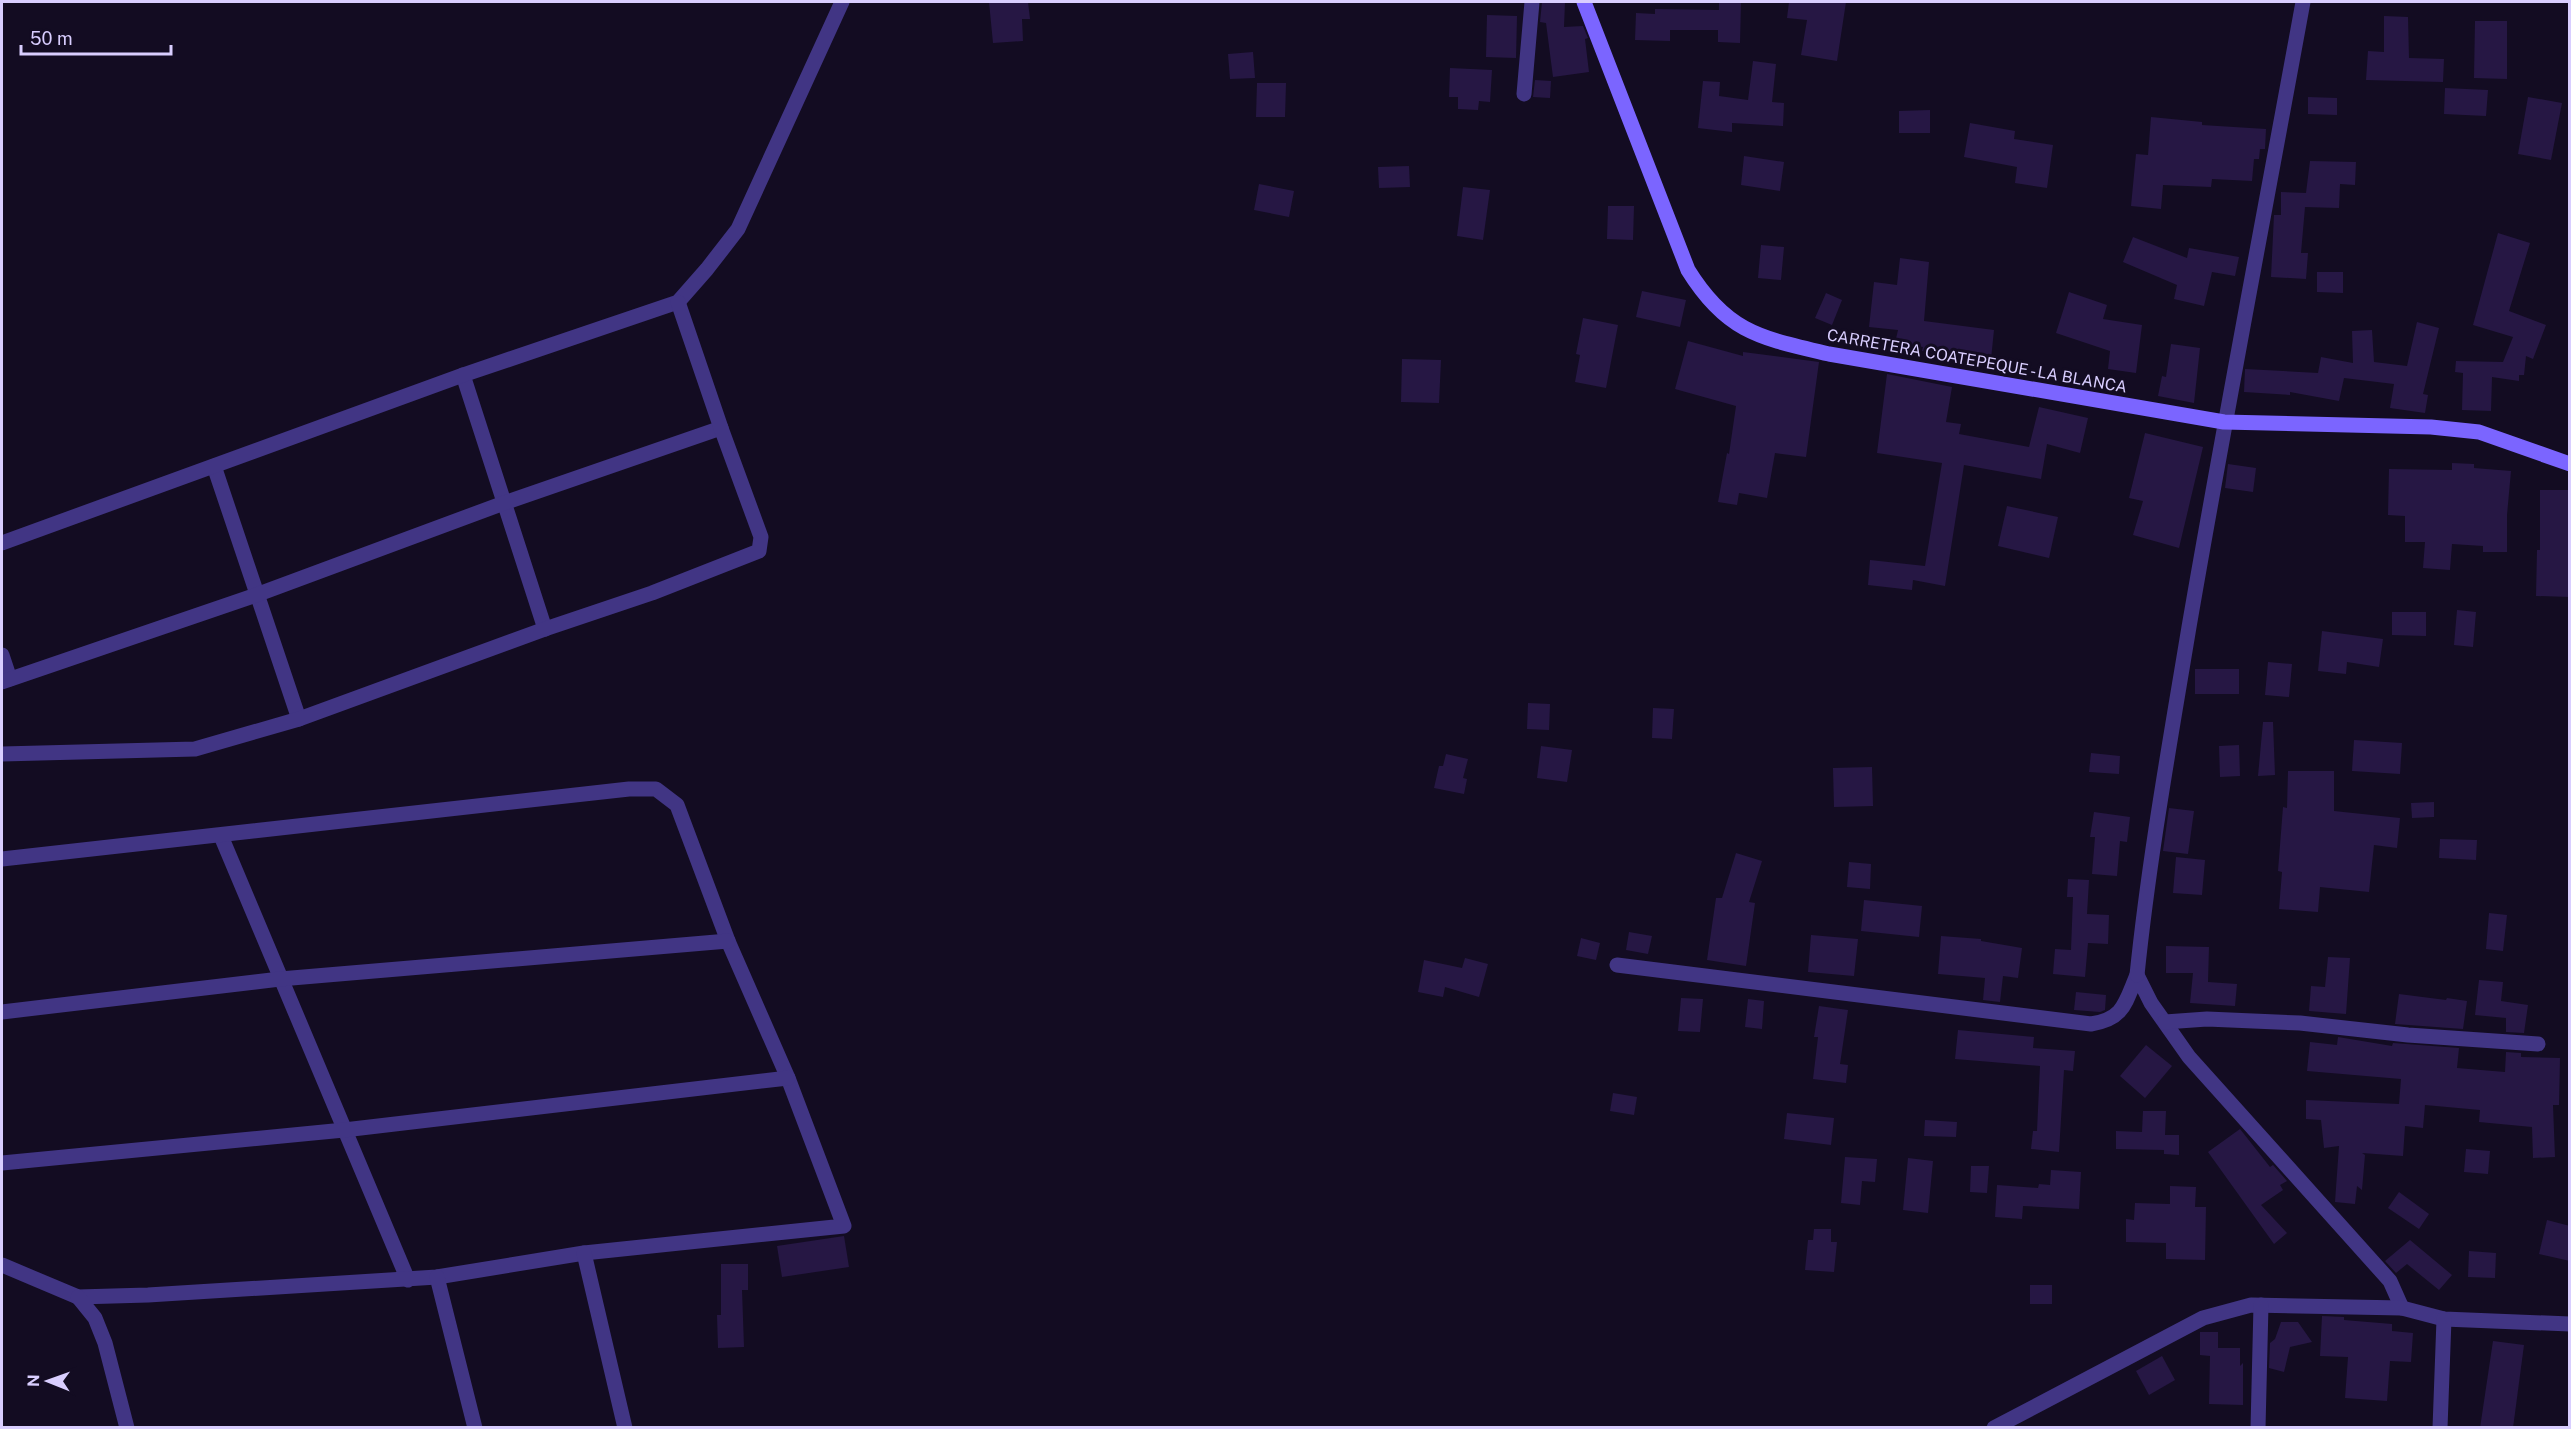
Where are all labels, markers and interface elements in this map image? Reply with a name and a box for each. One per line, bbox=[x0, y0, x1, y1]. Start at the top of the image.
scale bar bbox=[21, 18, 171, 56]
text: 50 m bbox=[30, 28, 73, 49]
street label: CARRETERA COATEPEQUE - LA BLANCA bbox=[1826, 325, 2128, 397]
north arrow bbox=[18, 1351, 78, 1411]
text: N bbox=[24, 1374, 43, 1387]

